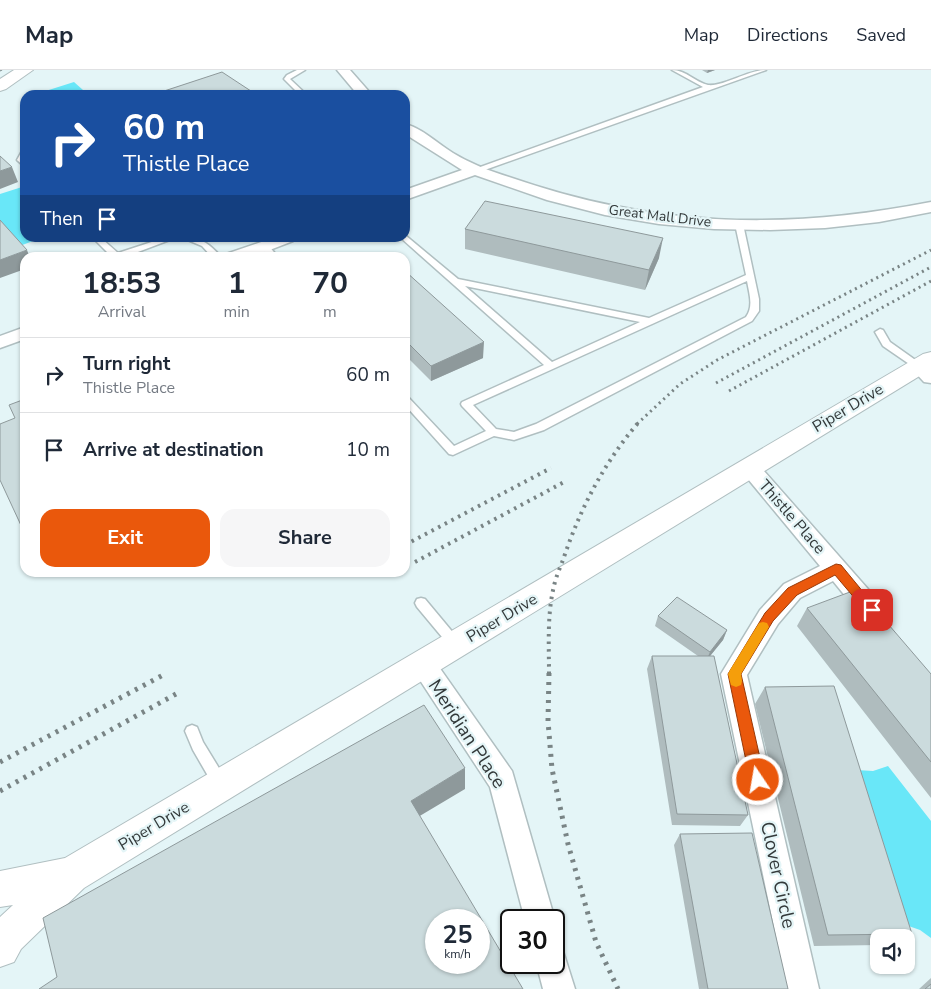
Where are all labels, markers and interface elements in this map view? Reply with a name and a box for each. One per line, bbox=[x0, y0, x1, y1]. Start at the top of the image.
text: Map bbox=[25, 19, 73, 51]
text: Map bbox=[684, 23, 719, 47]
text: Directions bbox=[747, 23, 828, 47]
text: Saved bbox=[856, 23, 906, 47]
text: 60 m bbox=[123, 104, 205, 151]
icon: right bbox=[40, 110, 105, 175]
text: Thistle Place bbox=[123, 149, 250, 179]
street label: Great Mall Drive bbox=[608, 200, 712, 232]
icon: arrive bbox=[93, 205, 121, 233]
text: Then bbox=[40, 206, 83, 232]
text: 18:53 bbox=[82, 263, 161, 304]
text: 1 bbox=[228, 263, 246, 304]
text: 70 bbox=[312, 263, 348, 304]
text: Arrival bbox=[98, 301, 146, 323]
text: min bbox=[223, 301, 250, 323]
text: m bbox=[323, 301, 337, 323]
text: Turn right bbox=[83, 351, 170, 377]
icon: right bbox=[40, 361, 68, 389]
text: 60 m bbox=[346, 362, 390, 388]
text: Thistle Place bbox=[83, 377, 175, 399]
street label: Piper Drive bbox=[808, 378, 888, 438]
icon: arrive bbox=[40, 436, 68, 464]
text: Arrive at destination bbox=[83, 437, 264, 463]
text: 10 m bbox=[346, 437, 390, 463]
street label: Thistle Place bbox=[754, 475, 830, 559]
button: Exit bbox=[40, 509, 210, 567]
button: Share bbox=[220, 509, 390, 567]
street label: Piper Drive bbox=[462, 588, 542, 648]
pin bbox=[851, 589, 893, 631]
icon: arrive bbox=[858, 596, 886, 624]
street label: Meridian Place bbox=[422, 674, 512, 794]
position arrow bbox=[731, 753, 783, 805]
street label: Piper Drive bbox=[114, 796, 194, 856]
street label: Clover Circle bbox=[754, 819, 802, 931]
speed limit sign: 30 bbox=[500, 909, 565, 974]
text: 25 bbox=[442, 918, 473, 952]
map controls bbox=[870, 929, 915, 974]
button: sound bbox=[870, 929, 915, 974]
text: km/h bbox=[444, 946, 471, 962]

